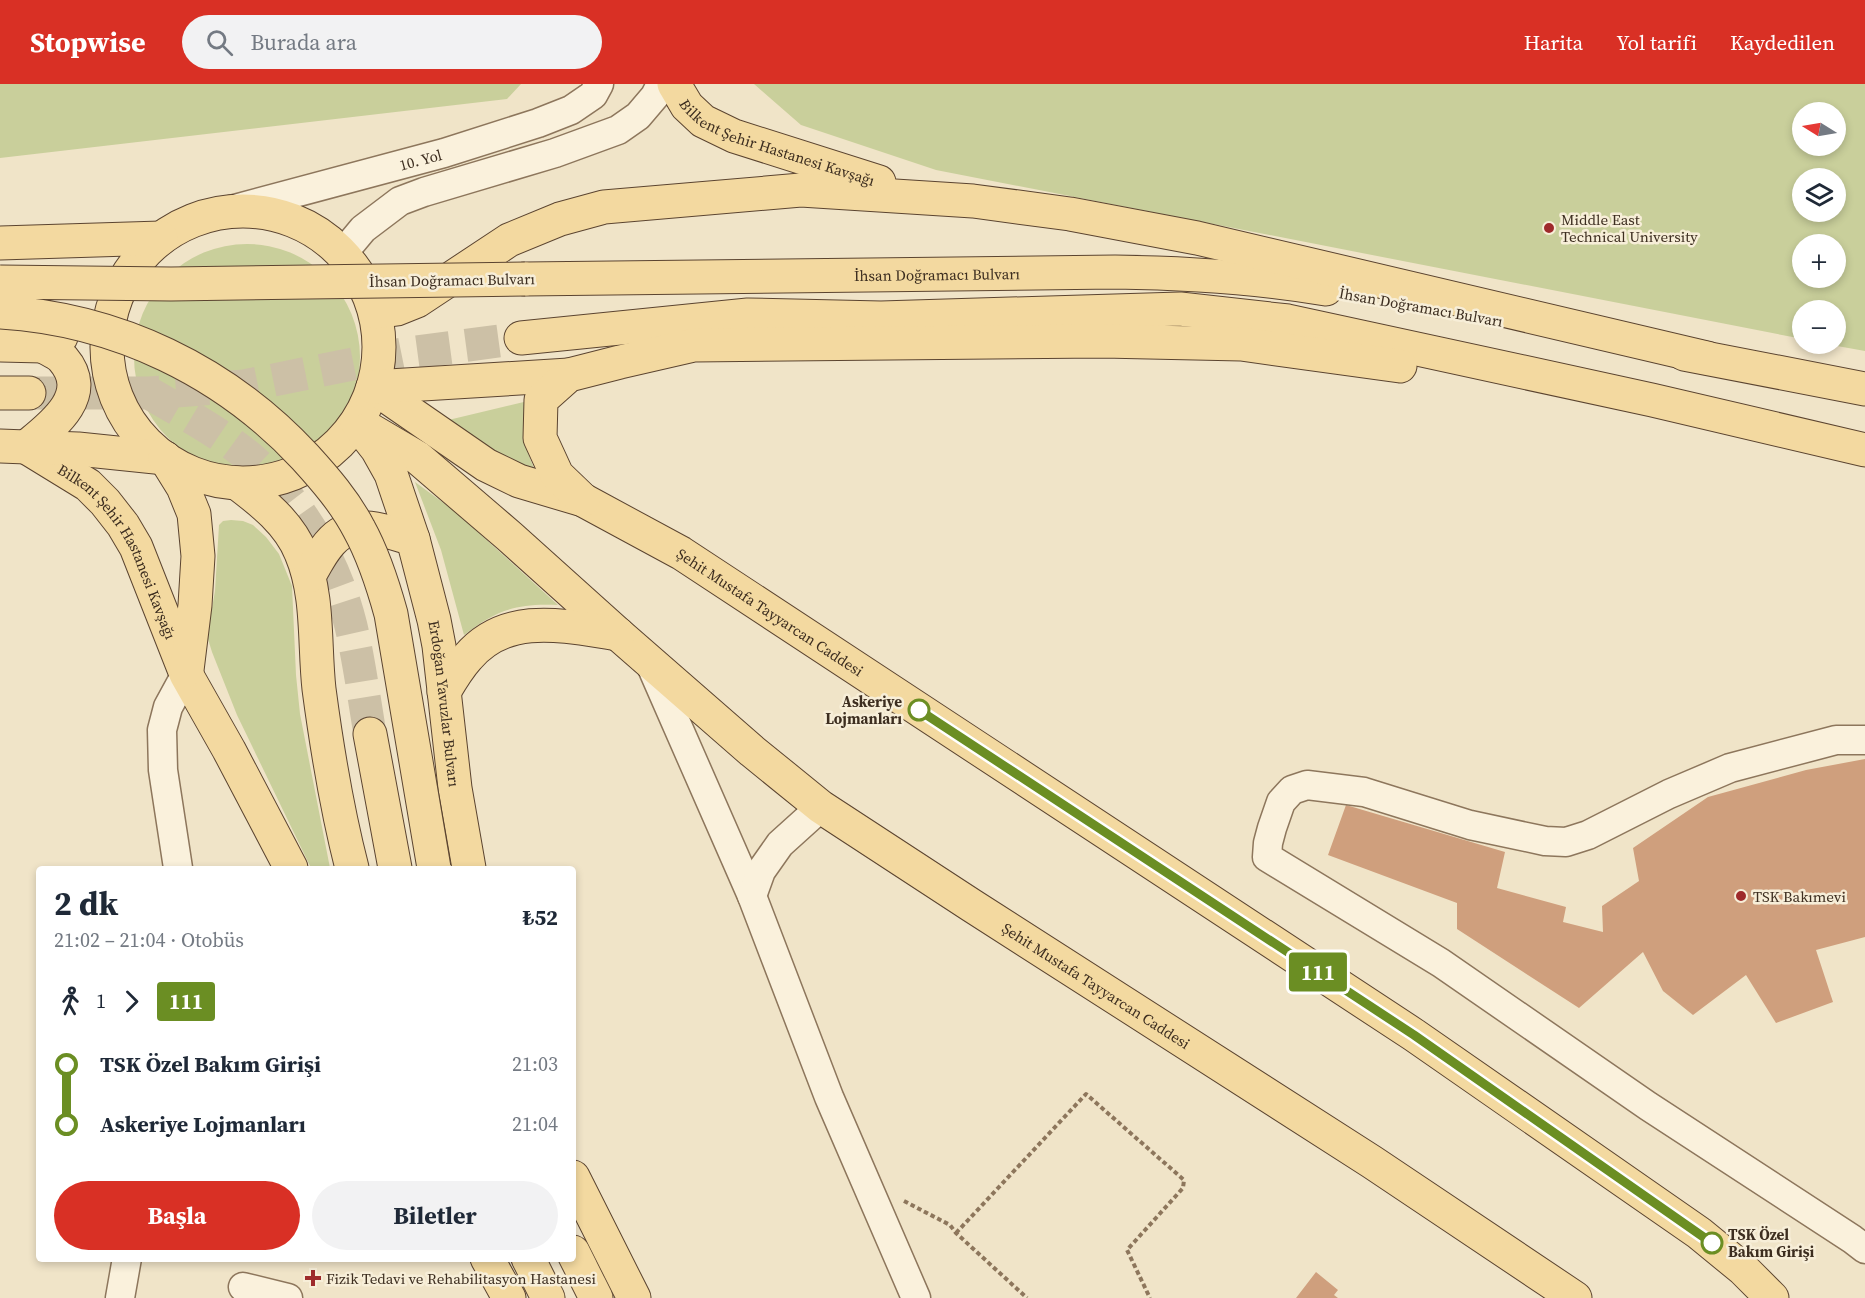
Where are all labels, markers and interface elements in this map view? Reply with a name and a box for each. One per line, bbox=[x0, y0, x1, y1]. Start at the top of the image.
search box bbox=[182, 15, 602, 69]
text: Stopwise bbox=[30, 23, 146, 61]
icon: search bbox=[203, 26, 236, 59]
text: Burada ara bbox=[251, 27, 357, 57]
text: Harita bbox=[1524, 28, 1583, 57]
text: Yol tarifi bbox=[1616, 28, 1697, 57]
text: Kaydedilen bbox=[1730, 28, 1835, 57]
street label: Bilkent Şehir Hastanesi Kavşağı bbox=[675, 95, 877, 191]
north arrow bbox=[1792, 102, 1846, 156]
map controls bbox=[1792, 102, 1846, 354]
street label: 10. Yol bbox=[397, 143, 444, 175]
button: layers bbox=[1792, 168, 1846, 222]
place label: Middle East Technical University bbox=[1561, 209, 1698, 247]
marker: Middle East Technical University bbox=[1542, 221, 1556, 235]
button: + bbox=[1792, 234, 1846, 288]
street label: İhsan Doğramacı Bulvarı bbox=[854, 263, 1020, 286]
street label: İhsan Doğramacı Bulvarı bbox=[369, 268, 535, 292]
street label: İhsan Doğramacı Bulvarı bbox=[1337, 282, 1505, 332]
button: − bbox=[1792, 300, 1846, 354]
street label: Bilkent Şehir Hastanesi Kavşağı bbox=[54, 459, 182, 642]
street label: Şehit Mustafa Tayyarcan Caddesi bbox=[673, 543, 868, 681]
street label: Erdoğan Yavuzlar Bulvarı bbox=[424, 618, 465, 788]
place label: Askeriye Lojmanları bbox=[825, 691, 902, 729]
marker: Askeriye Lojmanları bbox=[908, 699, 930, 721]
text: 2 dk bbox=[54, 881, 118, 926]
place label: TSK Bakımevi bbox=[1753, 886, 1846, 907]
marker: TSK Bakımevi bbox=[1734, 889, 1748, 903]
text: ₺52 bbox=[522, 902, 558, 932]
street label: Şehit Mustafa Tayyarcan Caddesi bbox=[998, 917, 1194, 1053]
text: 21:02 – 21:04 · Otobüs bbox=[54, 926, 244, 954]
line badge: 111 bbox=[1284, 952, 1352, 992]
text: 111 bbox=[1301, 958, 1335, 987]
icon: walk bbox=[54, 985, 87, 1018]
icon: forward bbox=[115, 985, 148, 1018]
text: 1 bbox=[96, 987, 106, 1015]
text: 111 bbox=[169, 987, 203, 1016]
text: TSK Özel Bakım Girişi bbox=[100, 1049, 321, 1079]
text: 21:03 bbox=[512, 1050, 558, 1078]
text: Askeriye Lojmanları bbox=[100, 1109, 306, 1139]
text: 21:04 bbox=[512, 1110, 558, 1138]
button: Başla bbox=[54, 1181, 300, 1250]
button: Biletler bbox=[312, 1181, 558, 1250]
place label: TSK Özel Bakım Girişi bbox=[1728, 1224, 1815, 1262]
marker: TSK Özel Bakım Girişi bbox=[1701, 1232, 1723, 1254]
place label: Fizik Tedavi ve Rehabilitasyon Hastanesi bbox=[326, 1268, 596, 1289]
marker: Fizik Tedavi ve Rehabilitasyon Hastanesi bbox=[304, 1269, 322, 1287]

